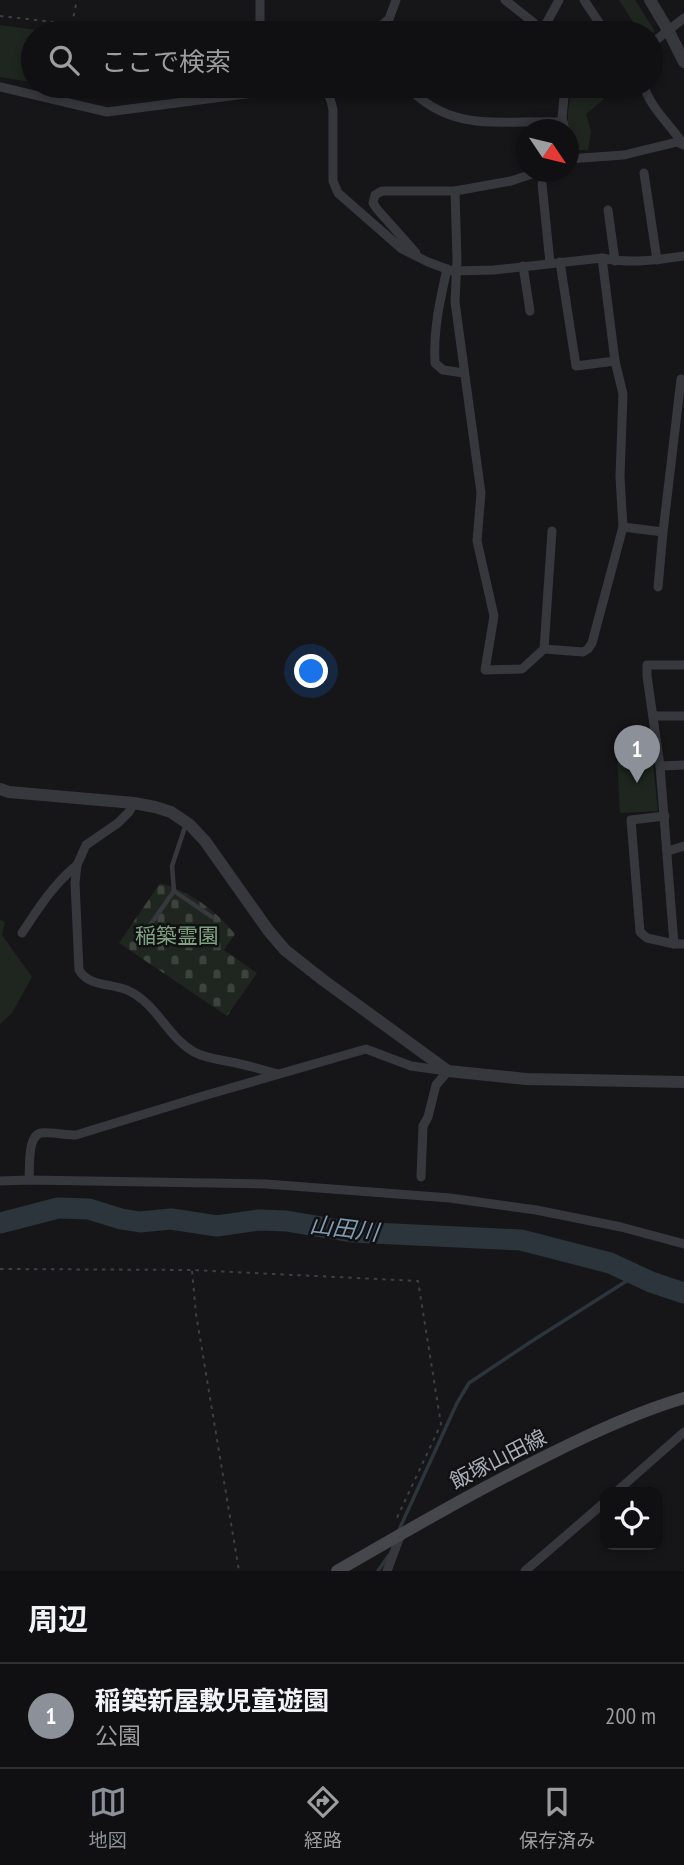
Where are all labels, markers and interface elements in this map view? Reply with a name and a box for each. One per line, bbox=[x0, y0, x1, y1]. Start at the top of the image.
search box bbox=[21, 21, 663, 98]
icon: search bbox=[45, 41, 83, 79]
text: ここで検索 bbox=[101, 45, 231, 78]
north arrow bbox=[516, 119, 579, 182]
your location bbox=[294, 654, 328, 688]
pin: 1 bbox=[614, 725, 660, 783]
park label: 稲築霊園 bbox=[135, 922, 219, 949]
water label: 山田川 bbox=[308, 1209, 383, 1247]
street label: 飯塚山田線 bbox=[445, 1423, 551, 1495]
map controls bbox=[600, 1487, 663, 1550]
button: locate bbox=[600, 1487, 663, 1550]
text: 周辺 bbox=[28, 1599, 88, 1638]
text: 稲築新屋敷児童遊園 bbox=[95, 1684, 329, 1717]
text: 1 bbox=[46, 1701, 57, 1730]
text: 200 m bbox=[605, 1701, 656, 1730]
text: 公園 bbox=[95, 1721, 141, 1750]
tab: 地図 bbox=[89, 1783, 127, 1852]
tab: 経路 bbox=[304, 1783, 342, 1852]
tab: 保存済み bbox=[519, 1783, 595, 1852]

